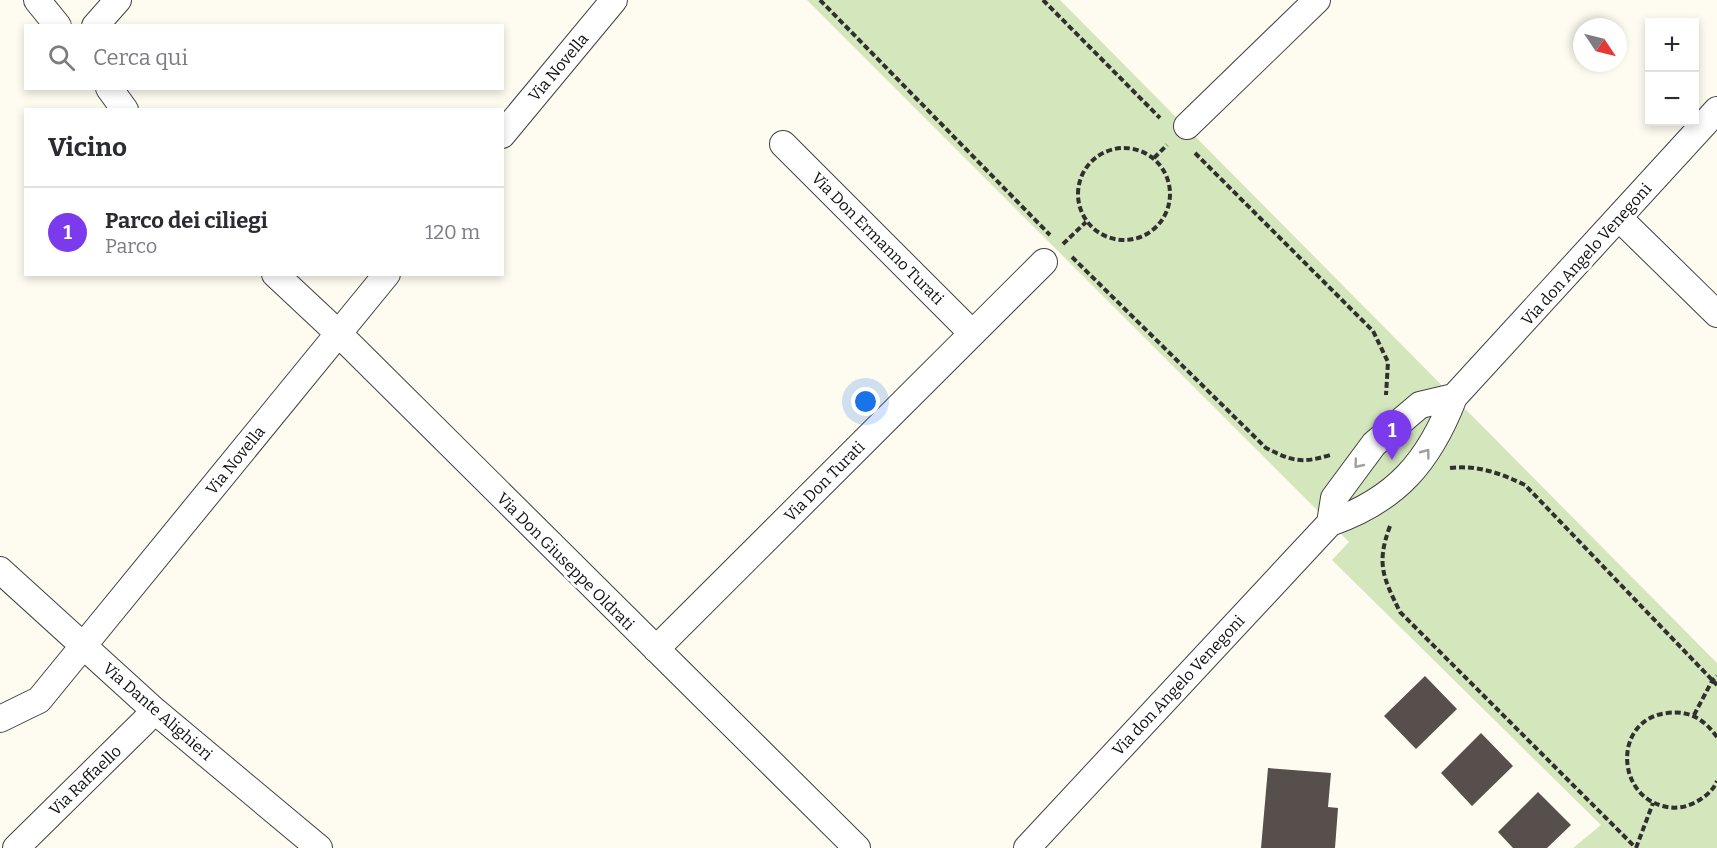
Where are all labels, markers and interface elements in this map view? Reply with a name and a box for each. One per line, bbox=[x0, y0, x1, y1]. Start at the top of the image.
north arrow bbox=[1573, 18, 1627, 72]
map controls bbox=[1645, 18, 1699, 126]
button: + bbox=[1645, 18, 1699, 72]
search box bbox=[24, 24, 504, 90]
street label: Via Novella bbox=[524, 29, 592, 105]
icon: search bbox=[45, 41, 78, 74]
text: Cerca qui bbox=[93, 44, 188, 71]
button: − bbox=[1645, 72, 1699, 126]
text: Vicino bbox=[48, 132, 127, 163]
street label: Via Don Ermanno Turati bbox=[808, 168, 948, 308]
street label: Via don Angelo Venegoni bbox=[1517, 179, 1655, 329]
text: Parco dei ciliegi bbox=[105, 207, 268, 234]
text: 1 bbox=[63, 220, 72, 244]
text: 120 m bbox=[425, 220, 480, 244]
text: Parco bbox=[105, 234, 157, 258]
your location bbox=[851, 387, 880, 416]
pin: 1 bbox=[1372, 410, 1412, 460]
street label: Via Novella bbox=[202, 422, 269, 498]
street label: Via Don Turati bbox=[780, 437, 869, 525]
one-way arrow bbox=[1418, 449, 1429, 460]
one-way arrow bbox=[1354, 457, 1365, 468]
street label: Via Don Giuseppe Oldrati bbox=[493, 489, 638, 634]
street label: Via don Angelo Venegoni bbox=[1108, 611, 1249, 759]
street label: Via Dante Alighieri bbox=[99, 659, 216, 764]
street label: Via Raffaello bbox=[45, 741, 125, 819]

